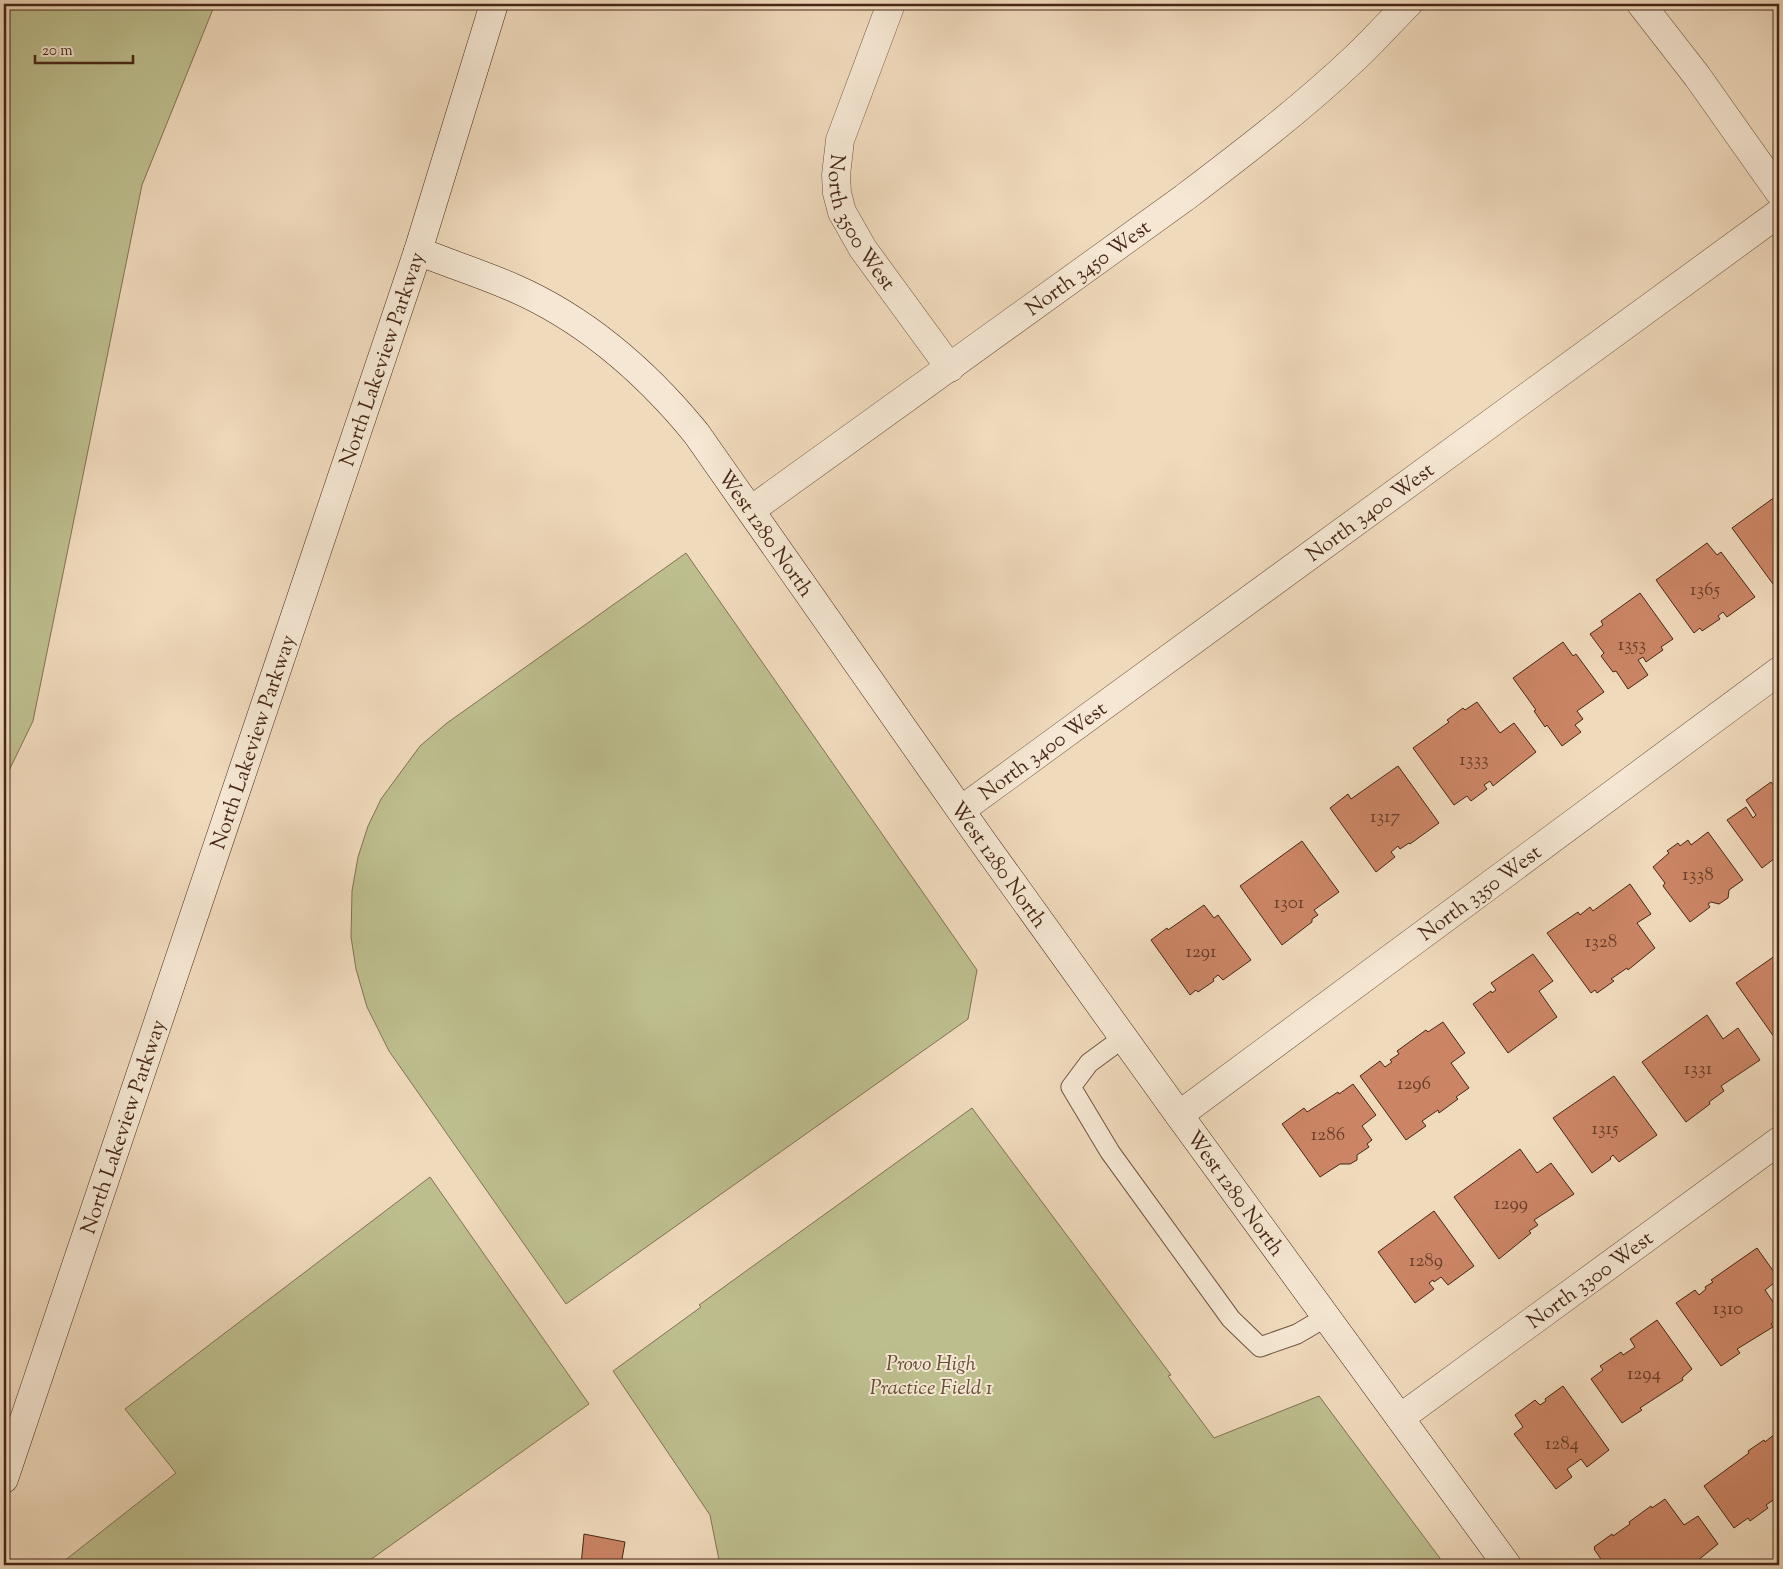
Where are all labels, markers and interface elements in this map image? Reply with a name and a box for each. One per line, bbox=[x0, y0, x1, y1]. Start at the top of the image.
scale bar bbox=[35, 32, 132, 64]
text: 20 m bbox=[42, 41, 73, 62]
street label: North 3500 West bbox=[819, 152, 902, 298]
street label: North 3450 West bbox=[1020, 214, 1158, 325]
street label: North Lakeview Parkway bbox=[333, 248, 434, 471]
street label: North 3400 West bbox=[1301, 456, 1441, 570]
street label: West 1280 North bbox=[709, 464, 820, 604]
house number: 1365 bbox=[1690, 577, 1720, 604]
street label: North Lakeview Parkway bbox=[204, 631, 305, 854]
house number: 1353 bbox=[1618, 632, 1646, 659]
street label: North 3400 West bbox=[974, 695, 1114, 809]
house number: 1333 bbox=[1459, 747, 1489, 774]
street label: West 1280 North bbox=[942, 796, 1053, 935]
house number: 1317 bbox=[1370, 804, 1401, 831]
street label: North 3350 West bbox=[1413, 839, 1548, 950]
house number: 1338 bbox=[1682, 862, 1714, 889]
house number: 1301 bbox=[1274, 890, 1305, 917]
house number: 1328 bbox=[1585, 929, 1617, 956]
house number: 1291 bbox=[1185, 939, 1217, 966]
street label: North Lakeview Parkway bbox=[75, 1015, 175, 1238]
house number: 1331 bbox=[1684, 1056, 1713, 1083]
house number: 1296 bbox=[1397, 1071, 1431, 1098]
house number: 1315 bbox=[1591, 1116, 1619, 1143]
house number: 1286 bbox=[1311, 1122, 1345, 1149]
street label: West 1280 North bbox=[1178, 1125, 1290, 1263]
house number: 1299 bbox=[1494, 1191, 1528, 1218]
street label: North 3300 West bbox=[1522, 1225, 1660, 1337]
house number: 1289 bbox=[1409, 1248, 1443, 1275]
house number: 1310 bbox=[1713, 1296, 1743, 1323]
park label: Provo High Practice Field 1 bbox=[870, 1350, 993, 1404]
house number: 1294 bbox=[1627, 1361, 1662, 1388]
house number: 1284 bbox=[1545, 1431, 1580, 1458]

